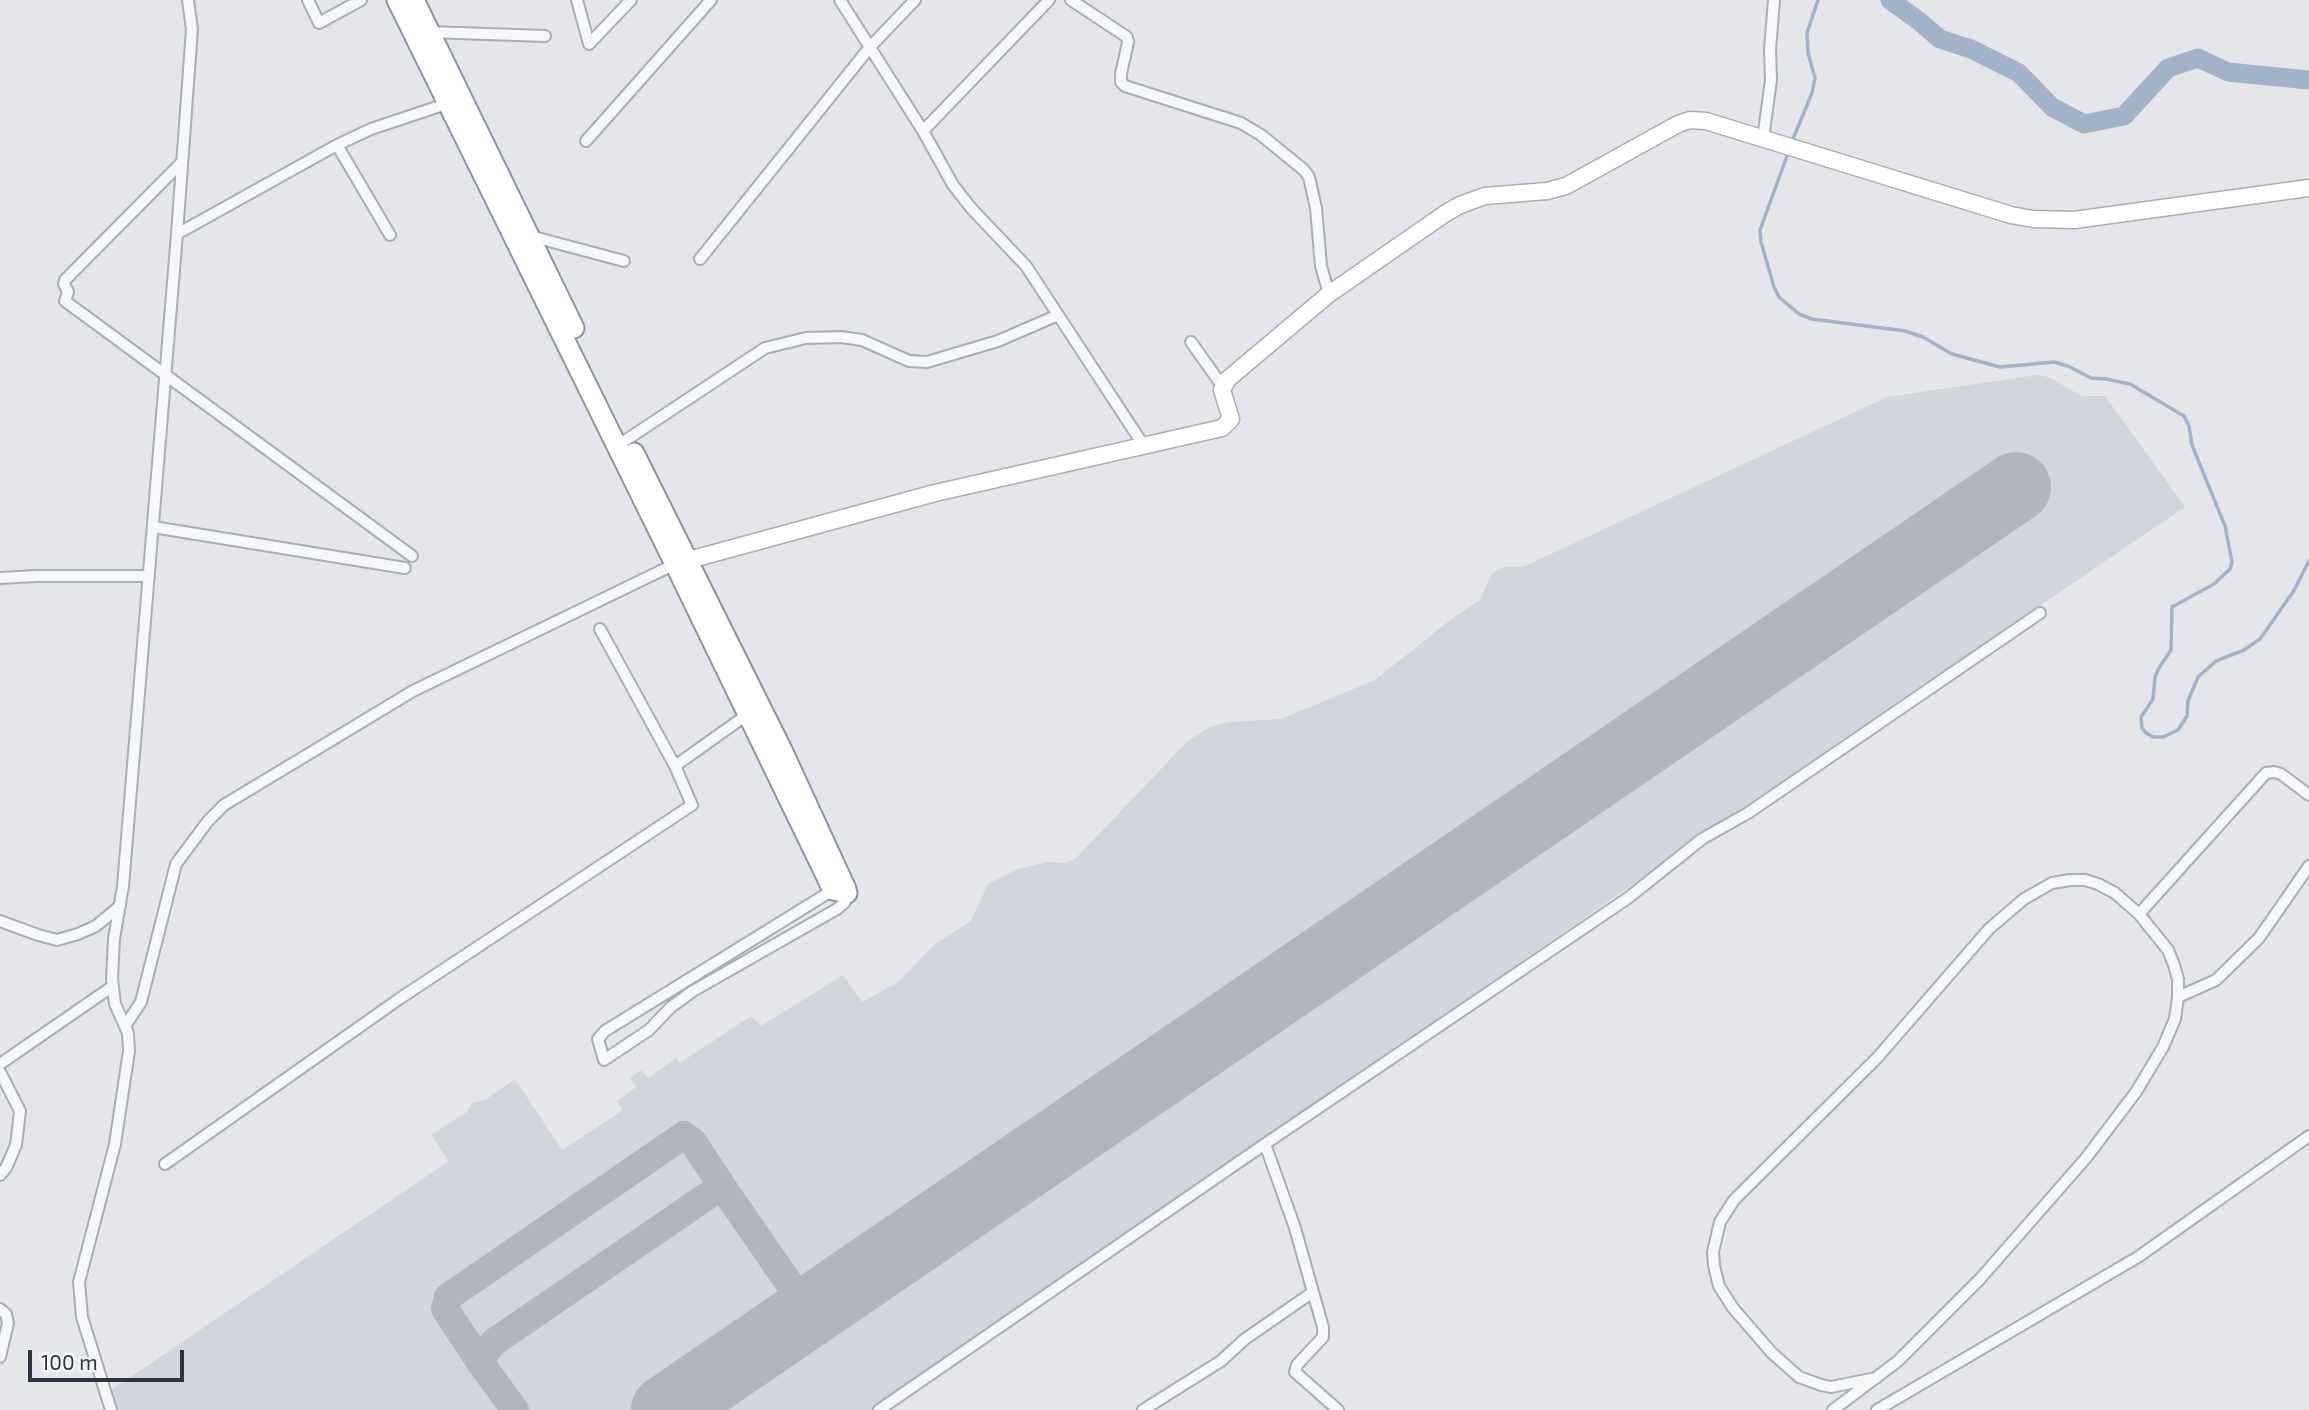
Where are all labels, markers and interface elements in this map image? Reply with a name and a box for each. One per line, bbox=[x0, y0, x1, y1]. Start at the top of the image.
scale bar bbox=[32, 1336, 187, 1380]
text: 100 m bbox=[41, 1349, 98, 1374]

